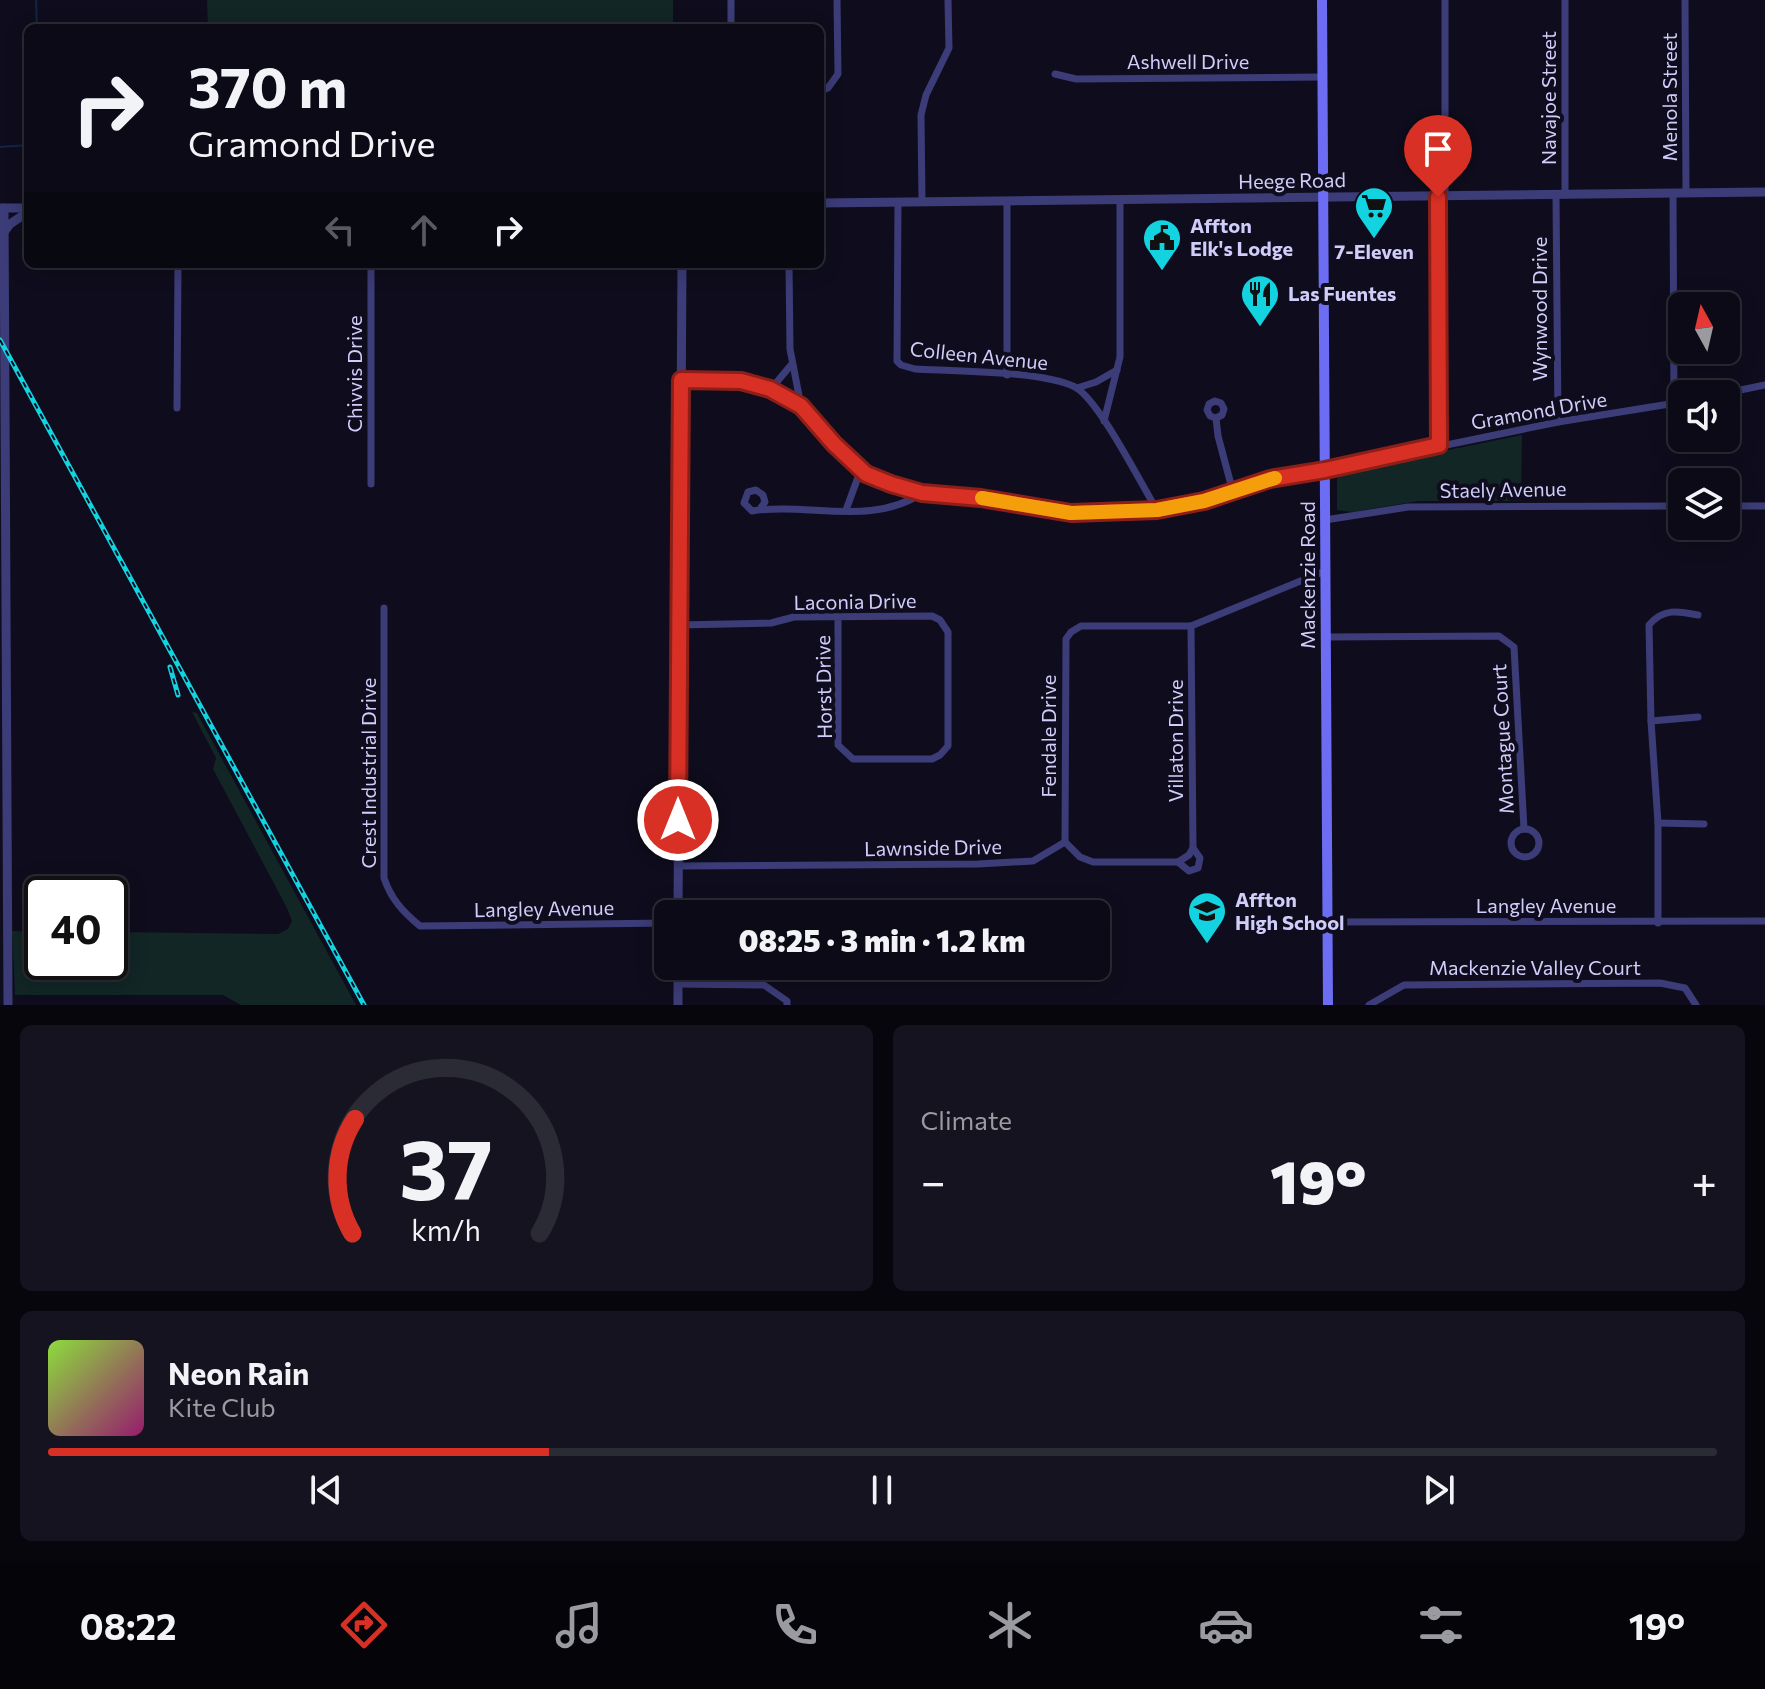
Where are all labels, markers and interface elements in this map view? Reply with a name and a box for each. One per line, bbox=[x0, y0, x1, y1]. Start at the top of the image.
street label: Navajoe Street bbox=[1536, 31, 1560, 165]
street label: Menola Street bbox=[1657, 33, 1681, 161]
street label: Ashwell Drive bbox=[1127, 49, 1249, 73]
text: 370 m bbox=[188, 51, 347, 120]
icon: right bbox=[56, 56, 160, 160]
pin bbox=[1404, 115, 1472, 197]
text: Gramond Drive bbox=[188, 120, 435, 164]
icon: arrive bbox=[1416, 127, 1460, 171]
street label: Heege Road bbox=[1238, 167, 1346, 193]
supermarket icon: 7-Eleven bbox=[1353, 185, 1395, 240]
icon: left bbox=[318, 208, 362, 252]
icon: ahead bbox=[402, 208, 446, 252]
icon: right bbox=[486, 208, 530, 252]
place label: Affton Elk's Lodge bbox=[1190, 213, 1293, 260]
public building icon: Affton Elk's Lodge bbox=[1141, 217, 1183, 272]
street label: Wynwood Drive bbox=[1527, 237, 1551, 381]
place label: 7-Eleven bbox=[1334, 239, 1414, 263]
restaurant icon: Las Fuentes bbox=[1239, 273, 1281, 328]
place label: Las Fuentes bbox=[1288, 281, 1396, 305]
north arrow bbox=[1668, 292, 1740, 364]
map controls bbox=[1668, 292, 1740, 540]
street label: Chivvis Drive bbox=[342, 315, 366, 433]
street label: Colleen Avenue bbox=[909, 336, 1049, 374]
button: sound bbox=[1668, 380, 1740, 452]
street label: Gramond Drive bbox=[1469, 386, 1609, 434]
button: layers bbox=[1668, 468, 1740, 540]
street label: Staely Avenue bbox=[1439, 476, 1567, 502]
street label: Mackenzie Road bbox=[1295, 501, 1319, 649]
street label: Laconia Drive bbox=[793, 588, 917, 614]
street label: Horst Drive bbox=[810, 635, 836, 739]
street label: Montague Court bbox=[1486, 663, 1518, 815]
street label: Fendale Drive bbox=[1036, 675, 1060, 797]
street label: Crest Industrial Drive bbox=[356, 678, 380, 868]
street label: Villaton Drive bbox=[1163, 679, 1187, 803]
position arrow bbox=[636, 778, 720, 862]
street label: Lawnside Drive bbox=[864, 834, 1002, 860]
speed limit sign: 40 bbox=[24, 876, 128, 980]
place label: Affton High School bbox=[1235, 887, 1345, 934]
school or university icon: Affton High School bbox=[1186, 890, 1228, 945]
street label: Langley Avenue bbox=[1476, 893, 1616, 917]
street label: Langley Avenue bbox=[474, 895, 614, 921]
text: 08:25 · 3 min · 1.2 km bbox=[738, 921, 1026, 958]
street label: Mackenzie Valley Court bbox=[1429, 955, 1641, 979]
text: Climate bbox=[921, 1104, 1012, 1135]
text: 37 bbox=[400, 1115, 493, 1217]
text: 19° bbox=[1270, 1143, 1366, 1216]
text: − bbox=[921, 1153, 946, 1207]
text: + bbox=[1691, 1153, 1717, 1207]
text: km/h bbox=[411, 1212, 481, 1247]
text: Neon Rain bbox=[168, 1354, 309, 1391]
text: Kite Club bbox=[168, 1391, 276, 1422]
icon: previous bbox=[304, 1468, 348, 1512]
icon: pause bbox=[860, 1468, 904, 1512]
icon: next bbox=[1417, 1468, 1461, 1512]
icon: directions bbox=[336, 1597, 392, 1653]
icon: music bbox=[551, 1597, 607, 1653]
icon: phone bbox=[767, 1597, 823, 1653]
icon: climate bbox=[982, 1597, 1038, 1653]
icon: car bbox=[1198, 1597, 1254, 1653]
icon: filters bbox=[1413, 1597, 1469, 1653]
text: 08:22 bbox=[80, 1603, 176, 1647]
text: 19° bbox=[1629, 1603, 1685, 1647]

